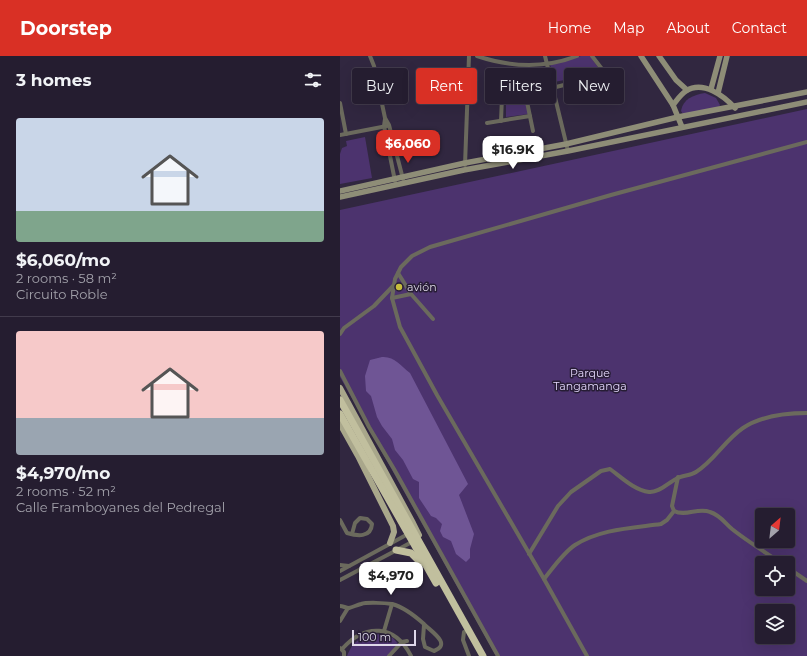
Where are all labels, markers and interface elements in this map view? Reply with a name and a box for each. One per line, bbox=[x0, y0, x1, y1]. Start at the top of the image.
text: Doorstep bbox=[20, 17, 112, 40]
text: Home bbox=[548, 19, 591, 37]
text: Map bbox=[613, 19, 644, 37]
text: About bbox=[666, 19, 710, 37]
text: Contact bbox=[732, 19, 787, 37]
chip: Buy bbox=[352, 68, 408, 104]
chip: Rent bbox=[416, 68, 477, 104]
chip: Filters bbox=[485, 68, 556, 104]
chip: New bbox=[564, 68, 624, 104]
icon: filters bbox=[302, 69, 324, 91]
text: 3 homes bbox=[16, 70, 91, 90]
pin: $6,060 bbox=[375, 130, 441, 164]
text: $6,060 bbox=[385, 135, 431, 151]
pin: $16.9K bbox=[480, 136, 546, 170]
text: $16.9K bbox=[492, 141, 534, 157]
icon: home bbox=[134, 144, 206, 216]
text: $6,060/mo bbox=[16, 250, 110, 270]
text: 2 rooms · 58 m² bbox=[16, 270, 117, 286]
place label: avión bbox=[407, 280, 437, 294]
marker: avión bbox=[394, 282, 404, 292]
text: Circuito Roble bbox=[16, 286, 108, 302]
icon: home bbox=[134, 357, 206, 429]
park label: Parque Tangamanga bbox=[553, 366, 627, 393]
text: $4,970/mo bbox=[16, 463, 110, 483]
text: 2 rooms · 52 m² bbox=[16, 483, 116, 499]
text: Calle Framboyanes del Pedregal bbox=[16, 499, 225, 515]
north arrow bbox=[755, 508, 795, 548]
map controls bbox=[755, 508, 795, 644]
button: locate bbox=[755, 556, 795, 596]
pin: $4,970 bbox=[358, 562, 424, 596]
text: $4,970 bbox=[368, 567, 414, 583]
button: layers bbox=[755, 604, 795, 644]
scale bar bbox=[352, 628, 416, 647]
text: 100 m bbox=[358, 630, 391, 644]

